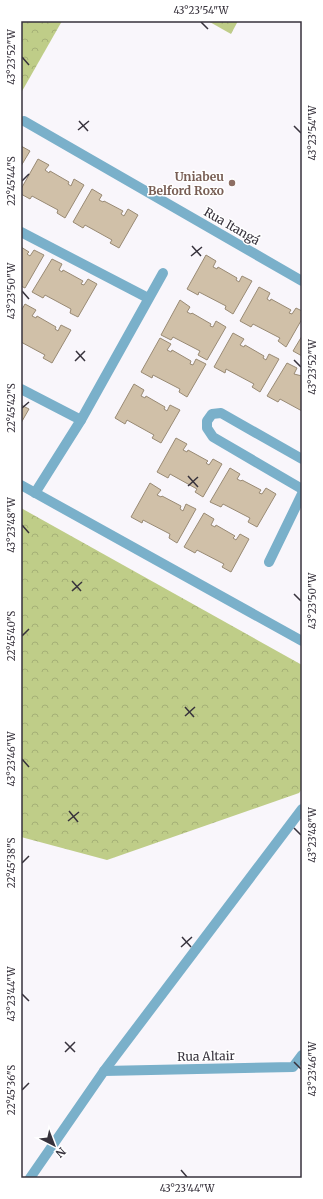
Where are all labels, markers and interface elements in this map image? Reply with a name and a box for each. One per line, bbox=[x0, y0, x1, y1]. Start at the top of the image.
text: 43°23'54"W bbox=[173, 4, 230, 17]
text: 43°23'52"W bbox=[5, 28, 18, 85]
text: 43°23'54"W bbox=[306, 104, 319, 161]
text: 22°45'44"S bbox=[5, 156, 18, 206]
place label: Uniabeu Belford Roxo bbox=[148, 169, 224, 198]
marker: Uniabeu Belford Roxo bbox=[227, 178, 237, 188]
street label: Rua Itangá bbox=[201, 204, 263, 248]
text: 43°23'50"W bbox=[5, 262, 18, 319]
text: 43°23'52"W bbox=[306, 338, 319, 395]
text: 22°45'42"S bbox=[5, 383, 18, 433]
text: 43°23'48"W bbox=[5, 496, 18, 553]
text: 43°23'50"W bbox=[306, 572, 319, 629]
text: 22°45'40"S bbox=[5, 611, 18, 661]
text: 43°23'46"W bbox=[5, 730, 18, 786]
text: 43°23'48"W bbox=[306, 806, 319, 863]
text: 22°45'38"S bbox=[5, 838, 18, 888]
text: 43°23'44"W bbox=[5, 966, 18, 1021]
text: 43°23'46"W bbox=[306, 1040, 319, 1096]
street label: Rua Altair bbox=[177, 1048, 236, 1064]
text: 22°45'36"S bbox=[5, 1065, 18, 1115]
north arrow bbox=[34, 1125, 74, 1165]
text: N bbox=[53, 1144, 69, 1161]
text: 43°23'44"W bbox=[160, 1182, 215, 1195]

